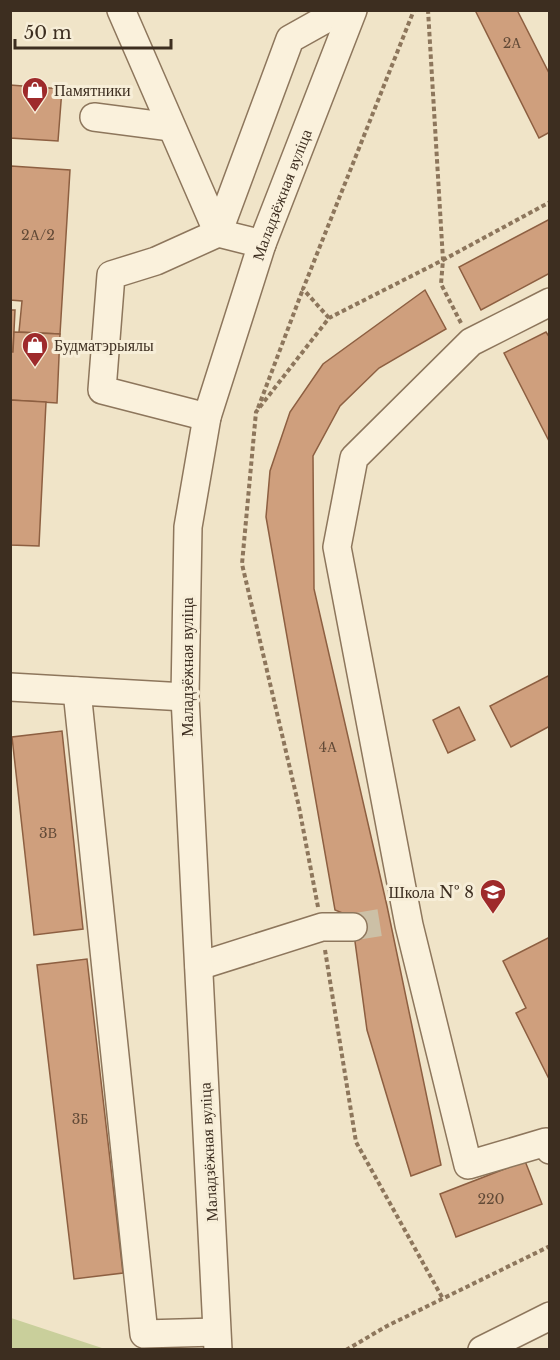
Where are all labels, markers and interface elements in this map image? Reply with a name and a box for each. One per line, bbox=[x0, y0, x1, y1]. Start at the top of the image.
scale bar bbox=[15, 12, 171, 50]
text: 50 m bbox=[24, 22, 72, 44]
house number: 2А bbox=[503, 34, 522, 52]
shop icon: Памятники bbox=[20, 75, 50, 113]
place label: Памятники bbox=[54, 80, 131, 100]
street label: Маладзёжная вуліца bbox=[247, 126, 316, 263]
house number: 2А/2 bbox=[21, 226, 55, 244]
shop icon: Будматэрыялы bbox=[20, 330, 50, 368]
place label: Будматэрыялы bbox=[54, 335, 154, 355]
street label: Маладзёжная вуліца bbox=[177, 597, 197, 737]
house number: 4А bbox=[319, 738, 338, 756]
house number: 3В bbox=[39, 824, 57, 842]
school or university icon: Школа № 8 bbox=[478, 877, 508, 915]
place label: Школа № 8 bbox=[389, 882, 474, 902]
street label: Маладзёжная вуліца bbox=[194, 1082, 222, 1222]
house number: 3Б bbox=[72, 1110, 88, 1128]
house number: 220 bbox=[477, 1190, 505, 1208]

